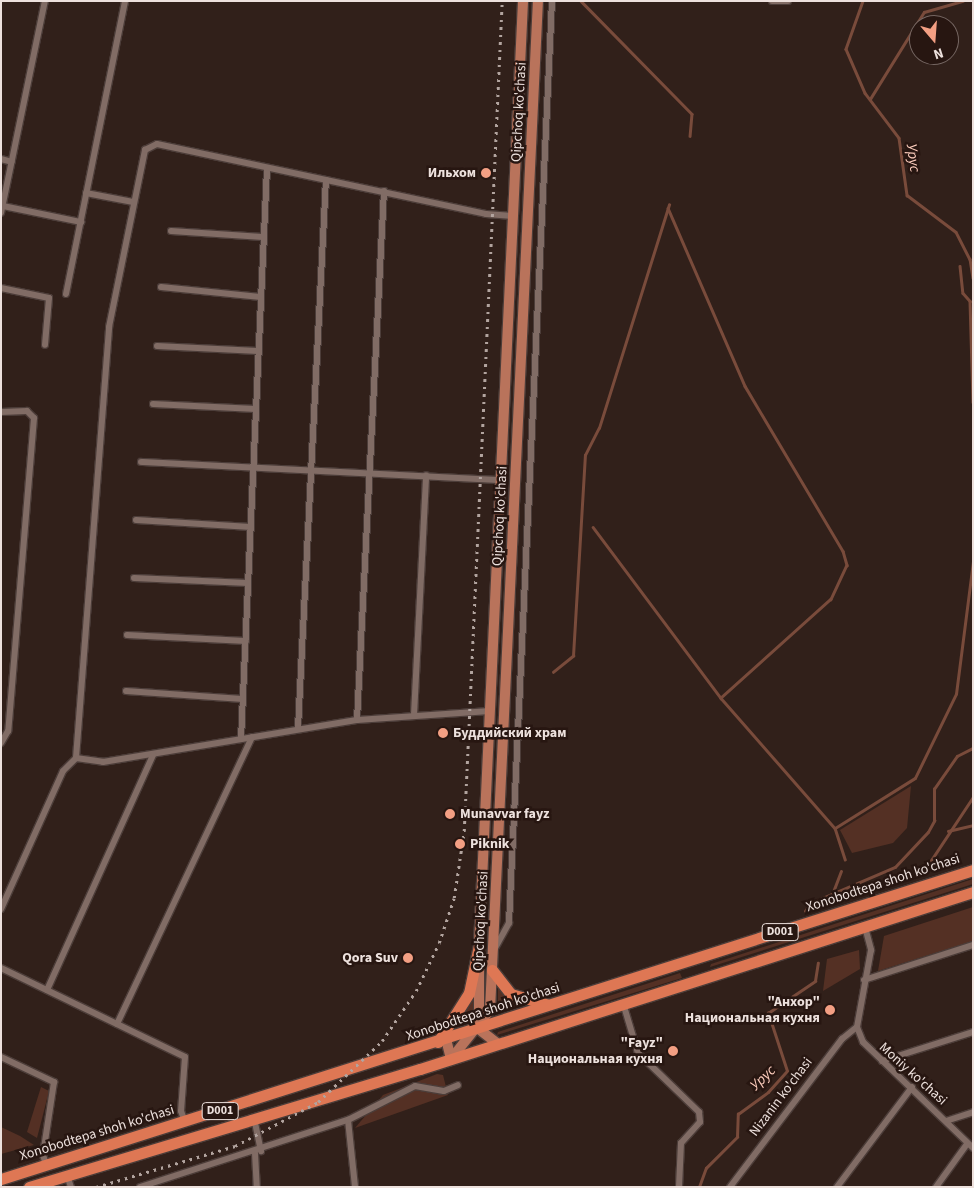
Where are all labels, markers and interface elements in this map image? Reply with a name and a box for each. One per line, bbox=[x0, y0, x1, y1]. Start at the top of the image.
north arrow bbox=[909, 15, 959, 65]
text: N bbox=[931, 42, 946, 64]
street label: Qipchoq ko'chasi bbox=[508, 62, 530, 162]
water label: Урус bbox=[902, 143, 924, 173]
place label: Ильхом bbox=[428, 165, 476, 181]
marker: Ильхом bbox=[480, 167, 492, 179]
street label: Qipchoq ko'chasi bbox=[489, 466, 511, 566]
place label: Буддийский храм bbox=[453, 725, 566, 741]
marker: Буддийский храм bbox=[437, 727, 449, 739]
place label: Munavvar fayz bbox=[460, 806, 549, 822]
marker: Munavvar fayz bbox=[444, 808, 456, 820]
place label: Piknik bbox=[470, 836, 509, 852]
marker: Piknik bbox=[454, 838, 466, 850]
street label: Xonobodtepa shoh ko'chasi bbox=[804, 850, 962, 916]
street label: Qipchoq ko'chasi bbox=[470, 871, 492, 971]
road number: D001 bbox=[761, 922, 799, 942]
place label: Qora Suv bbox=[342, 950, 398, 966]
marker: Qora Suv bbox=[402, 952, 414, 964]
street label: Xonobodtepa shoh ko'chasi bbox=[404, 979, 562, 1045]
place label: "Анхор" Национальная кухня bbox=[685, 994, 820, 1026]
marker: "Анхор" Национальная кухня bbox=[824, 1004, 836, 1016]
place label: "Fayz" Национальная кухня bbox=[528, 1035, 663, 1068]
street label: Moniy ko'chasi bbox=[876, 1039, 950, 1109]
marker: "Fayz" Национальная кухня bbox=[667, 1045, 679, 1057]
street label: Nizanin ko'chasi bbox=[746, 1054, 816, 1140]
water label: Урус bbox=[747, 1062, 779, 1094]
street label: Xonobodtepa shoh ko'chasi bbox=[18, 1101, 176, 1165]
road number: D001 bbox=[201, 1102, 239, 1120]

